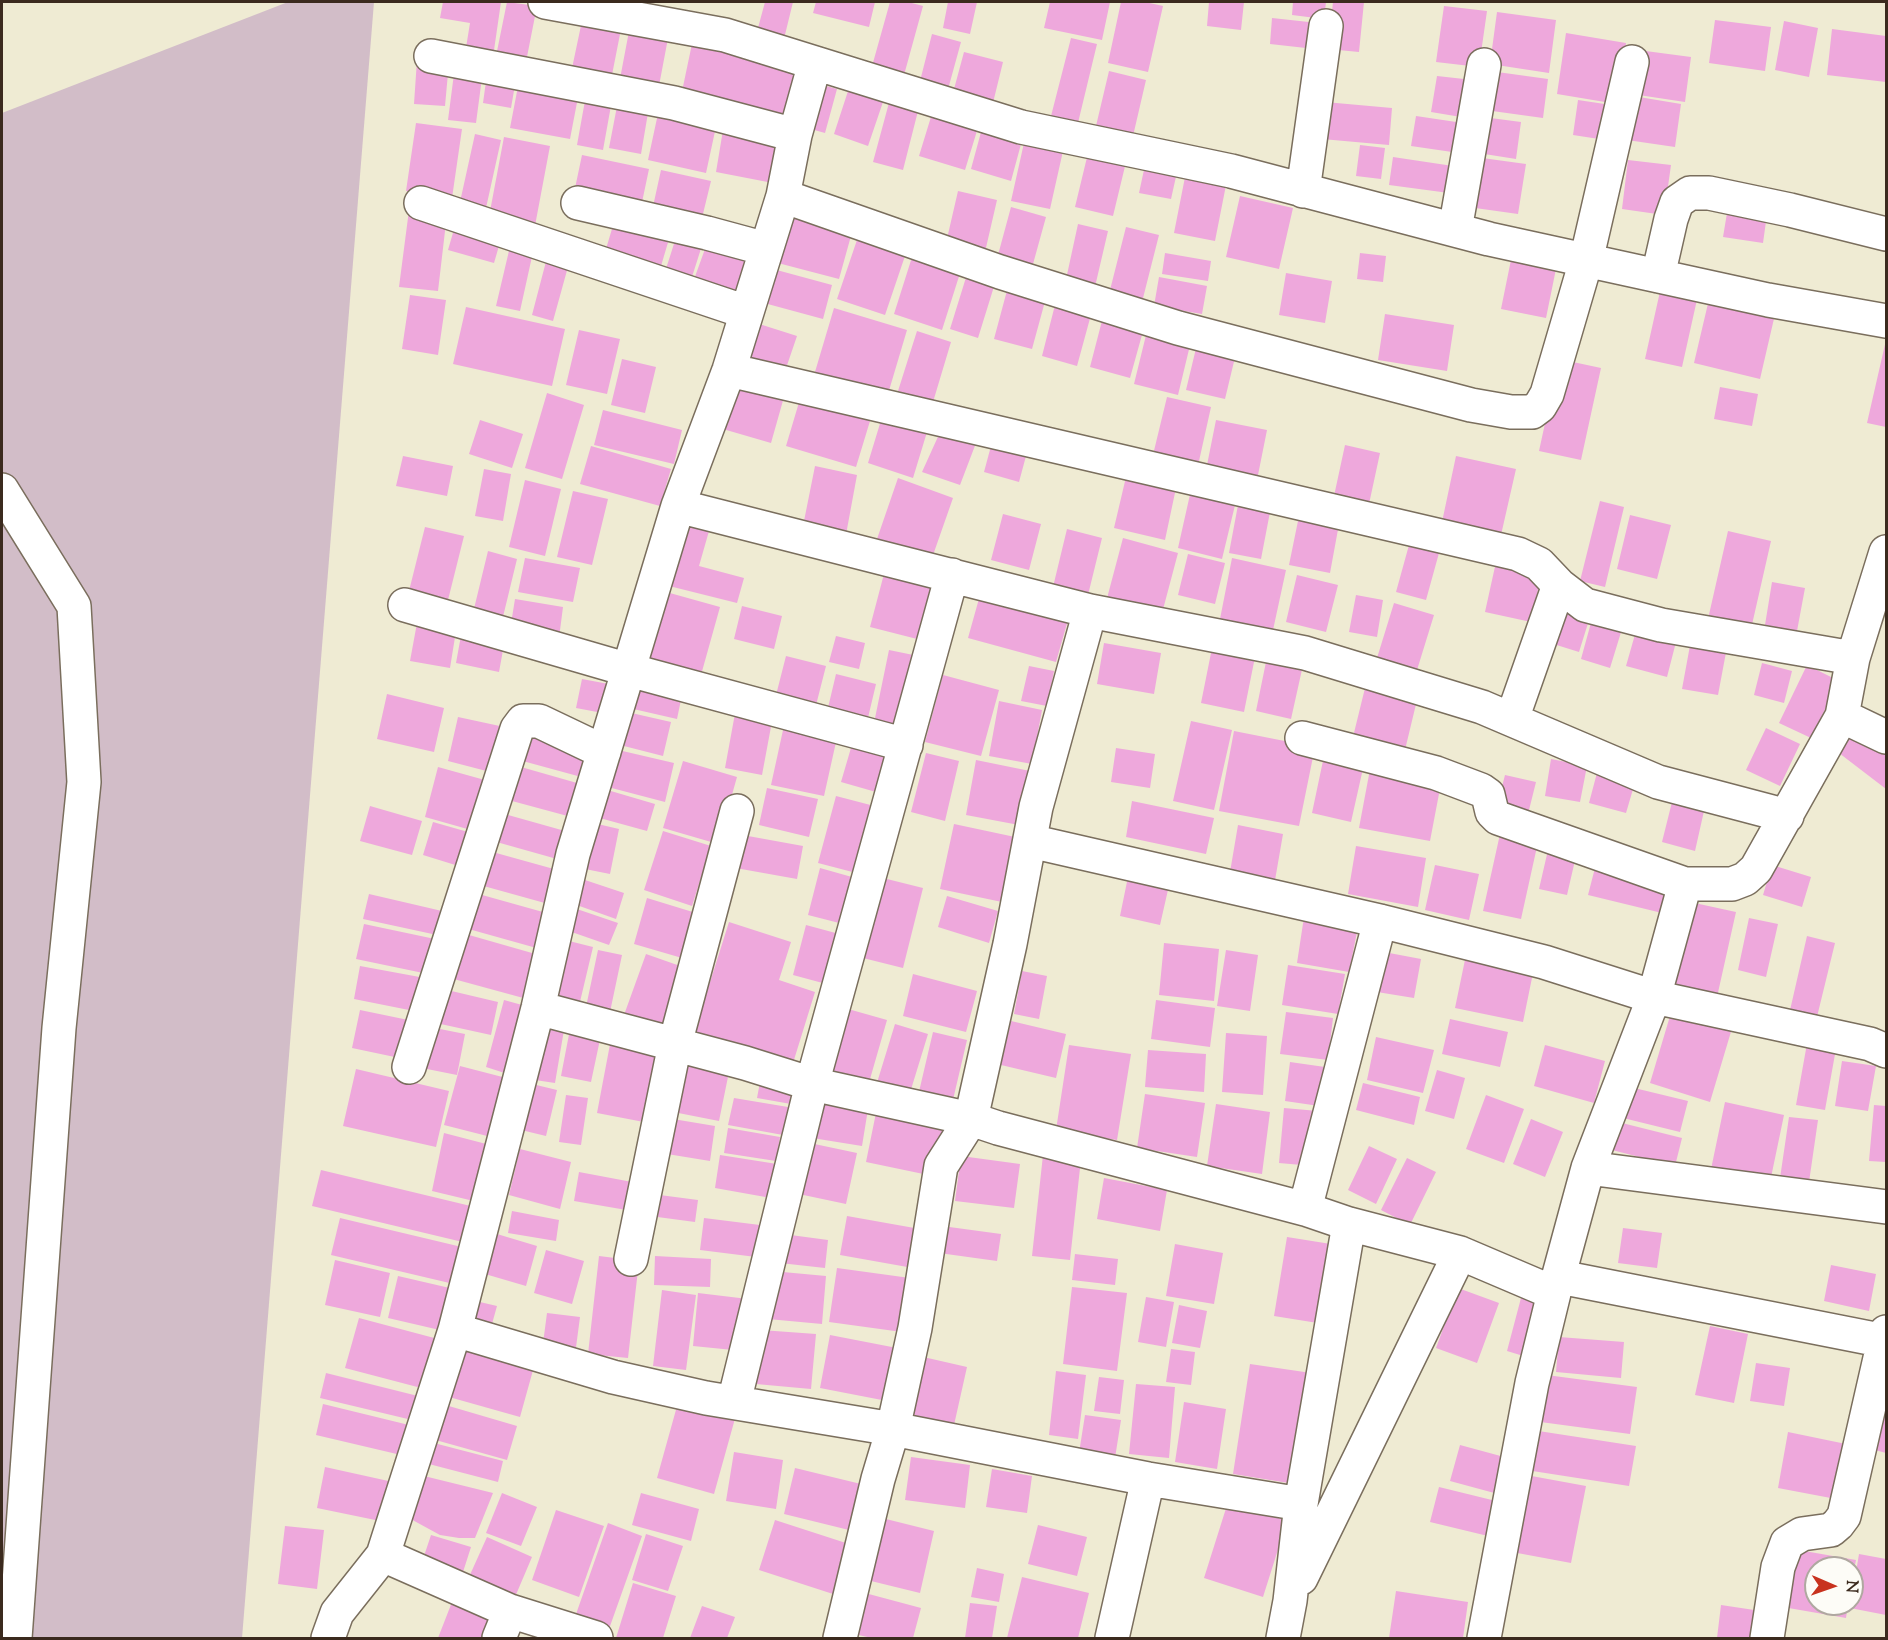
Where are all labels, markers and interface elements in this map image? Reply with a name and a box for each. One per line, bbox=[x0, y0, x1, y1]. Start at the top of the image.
north arrow bbox=[1804, 1556, 1864, 1616]
text: N bbox=[1839, 1580, 1862, 1593]

